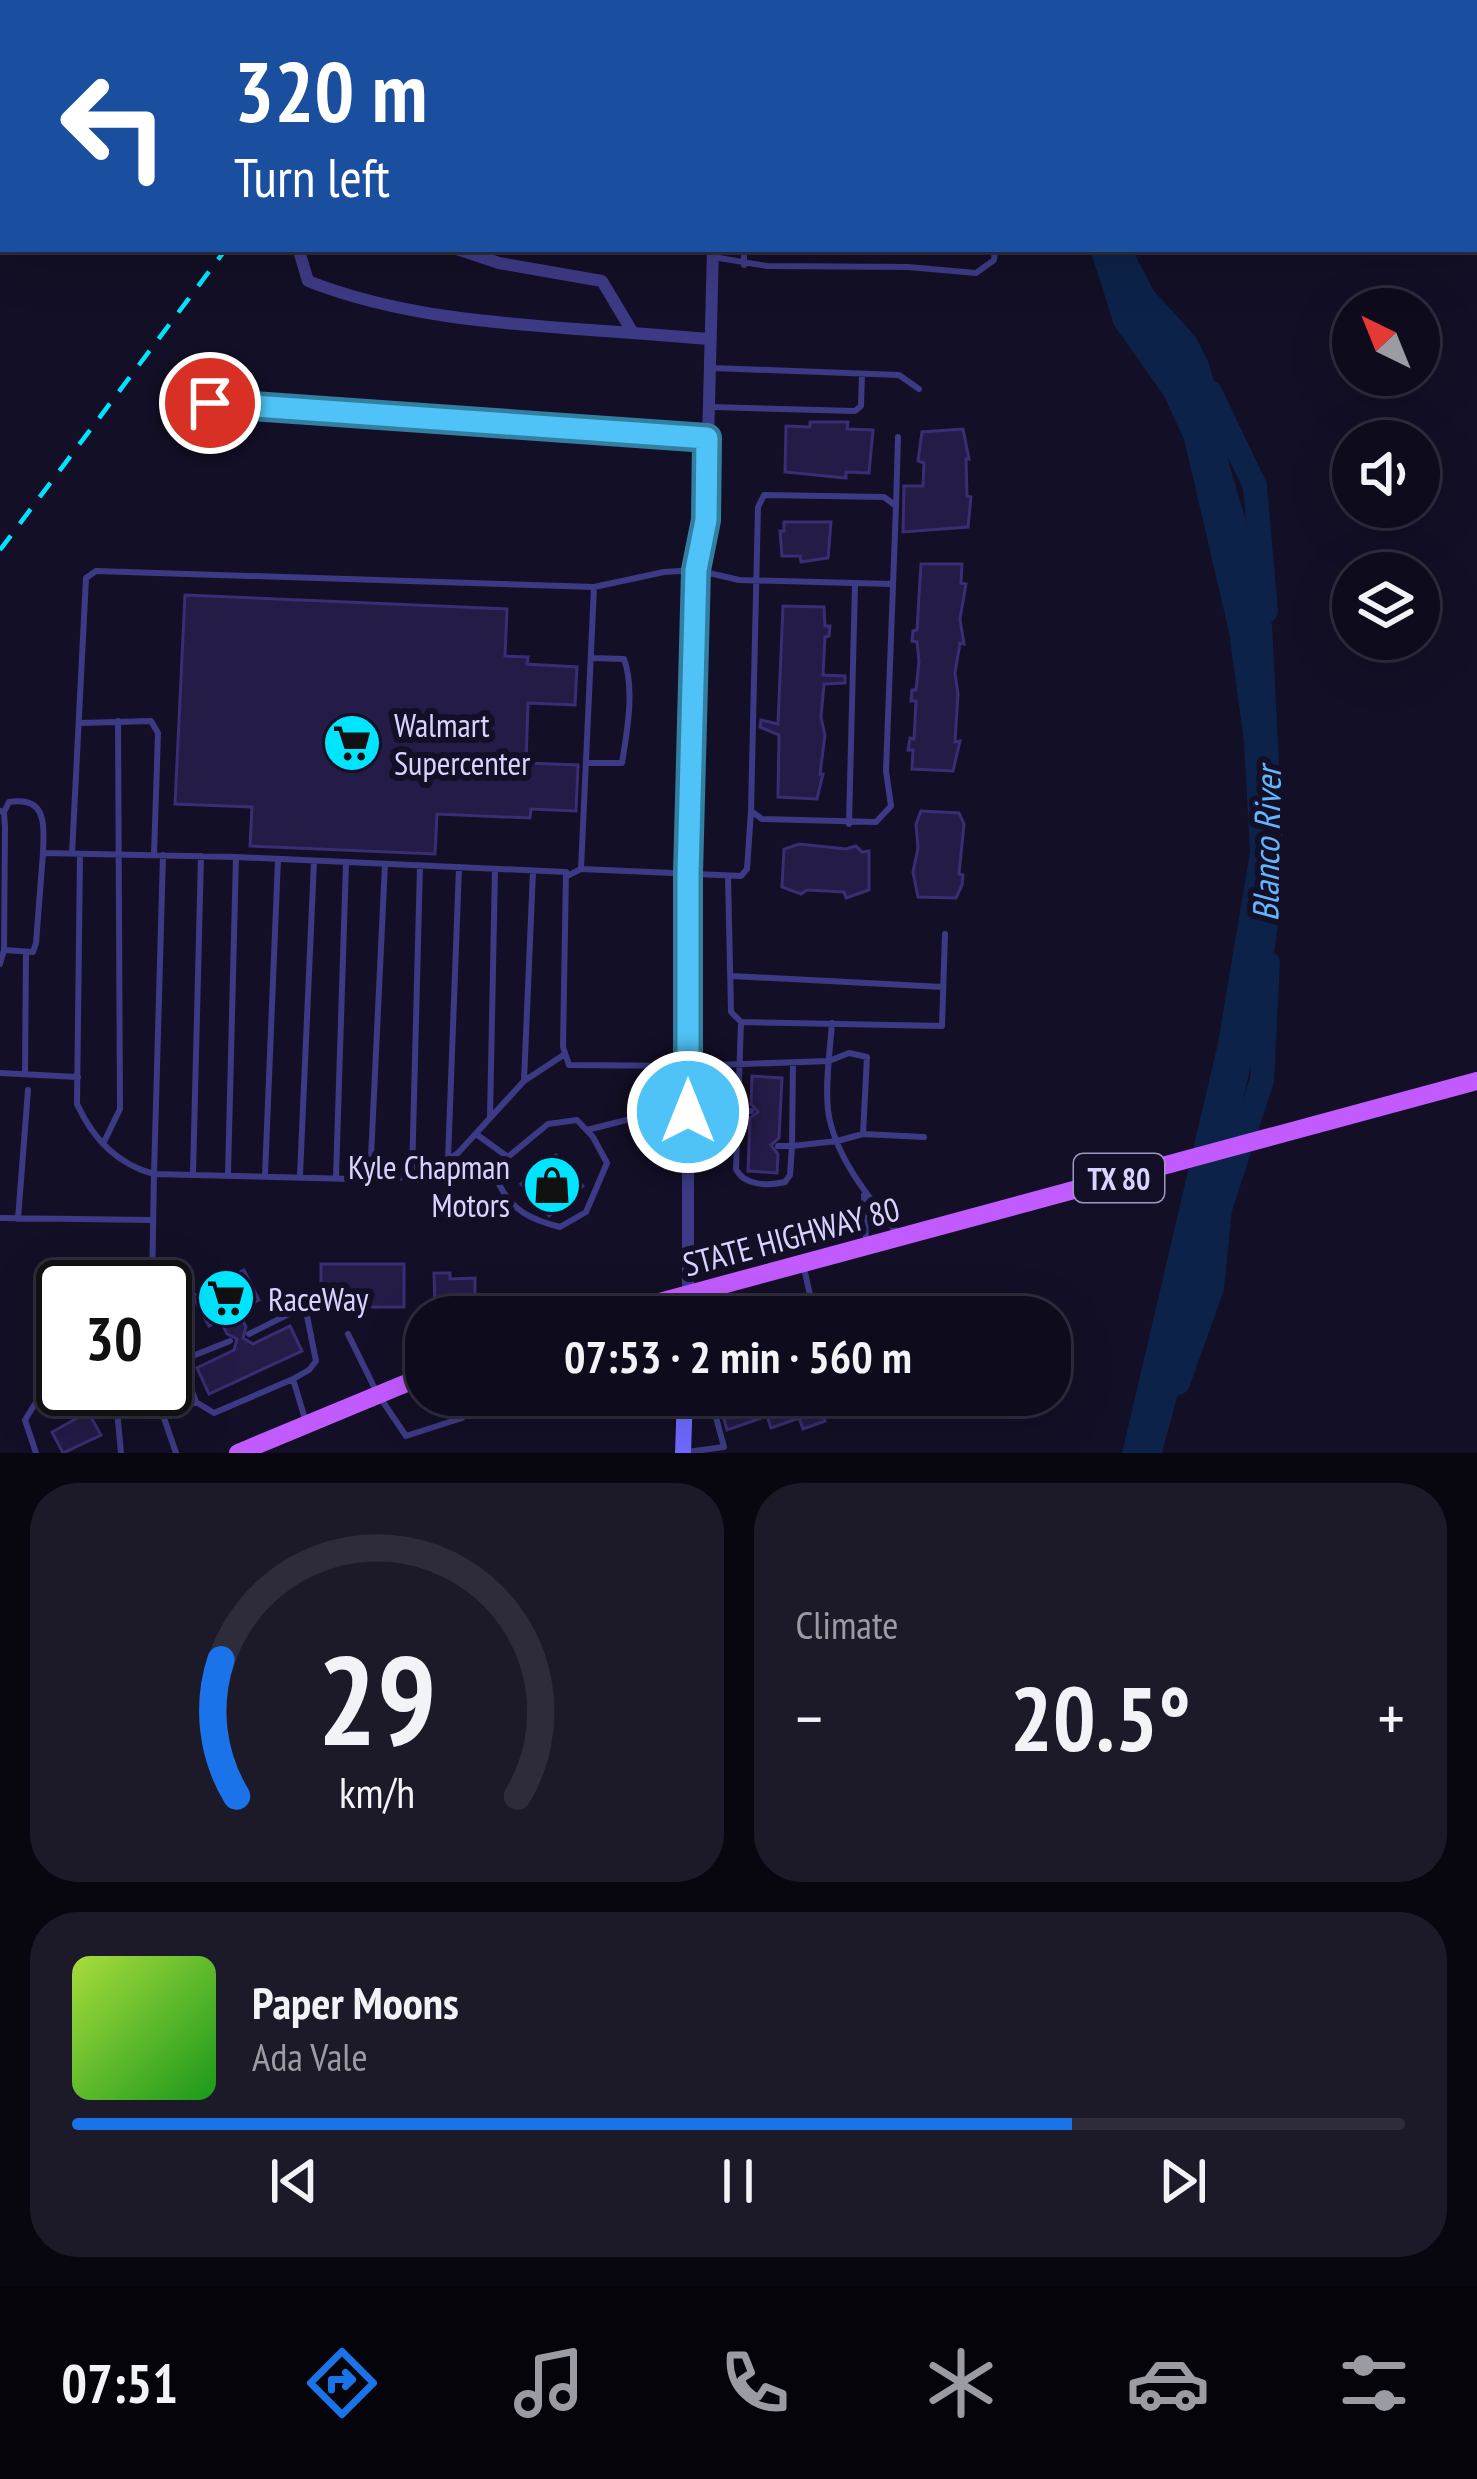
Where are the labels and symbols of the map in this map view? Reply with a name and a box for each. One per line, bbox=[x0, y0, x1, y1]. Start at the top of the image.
north arrow bbox=[1332, 288, 1440, 396]
pin bbox=[159, 352, 261, 454]
place label: Walmart Supercenter bbox=[394, 703, 530, 784]
supermarket icon: Walmart Supercenter bbox=[321, 712, 383, 774]
water label: Blanco River bbox=[1241, 761, 1291, 922]
position arrow bbox=[625, 1049, 751, 1175]
place label: Kyle Chapman Motors bbox=[348, 1145, 510, 1226]
shop icon: Kyle Chapman Motors bbox=[521, 1154, 583, 1216]
road number: TX 80 bbox=[1074, 1154, 1164, 1202]
street label: STATE HIGHWAY 80 bbox=[678, 1186, 904, 1286]
speed limit sign: 30 bbox=[36, 1260, 192, 1416]
supermarket icon: RaceWay bbox=[195, 1267, 257, 1329]
place label: RaceWay bbox=[268, 1277, 369, 1320]

